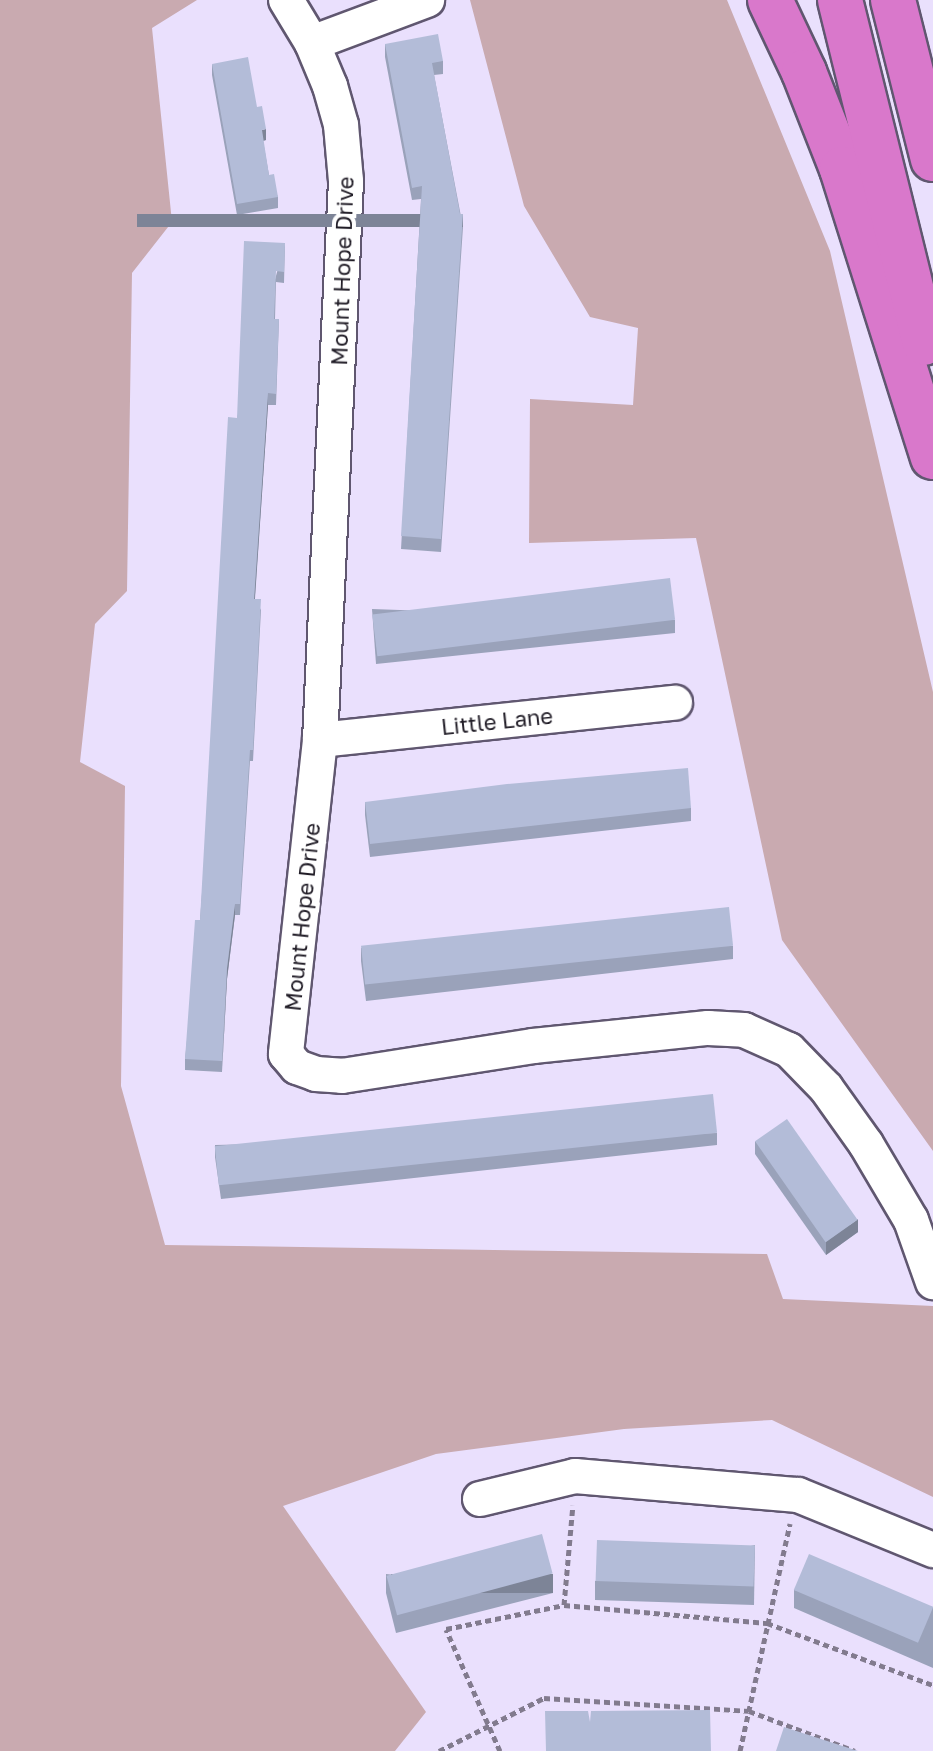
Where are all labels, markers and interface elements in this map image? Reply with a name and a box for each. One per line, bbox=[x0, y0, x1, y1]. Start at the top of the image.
street label: Mount Hope Drive bbox=[326, 176, 358, 366]
street label: Little Lane bbox=[440, 702, 554, 740]
street label: Mount Hope Drive bbox=[279, 822, 325, 1012]

